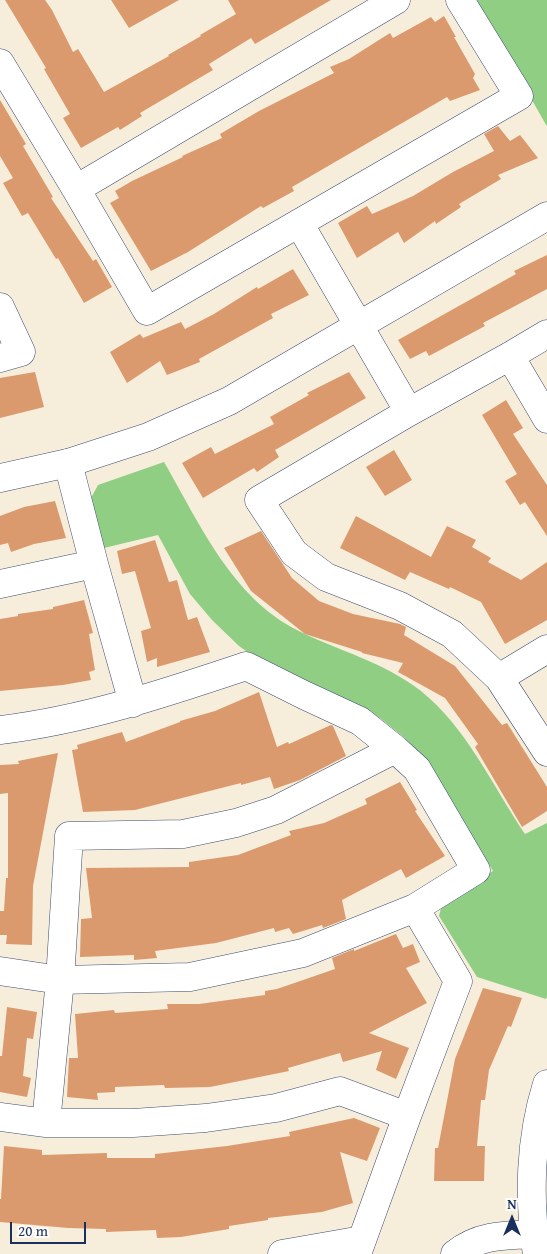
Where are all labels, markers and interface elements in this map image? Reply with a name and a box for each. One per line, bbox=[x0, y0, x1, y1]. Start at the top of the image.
north arrow bbox=[487, 1194, 537, 1244]
text: N bbox=[507, 1194, 517, 1214]
scale bar bbox=[12, 1212, 89, 1244]
text: 20 m bbox=[18, 1220, 48, 1241]

